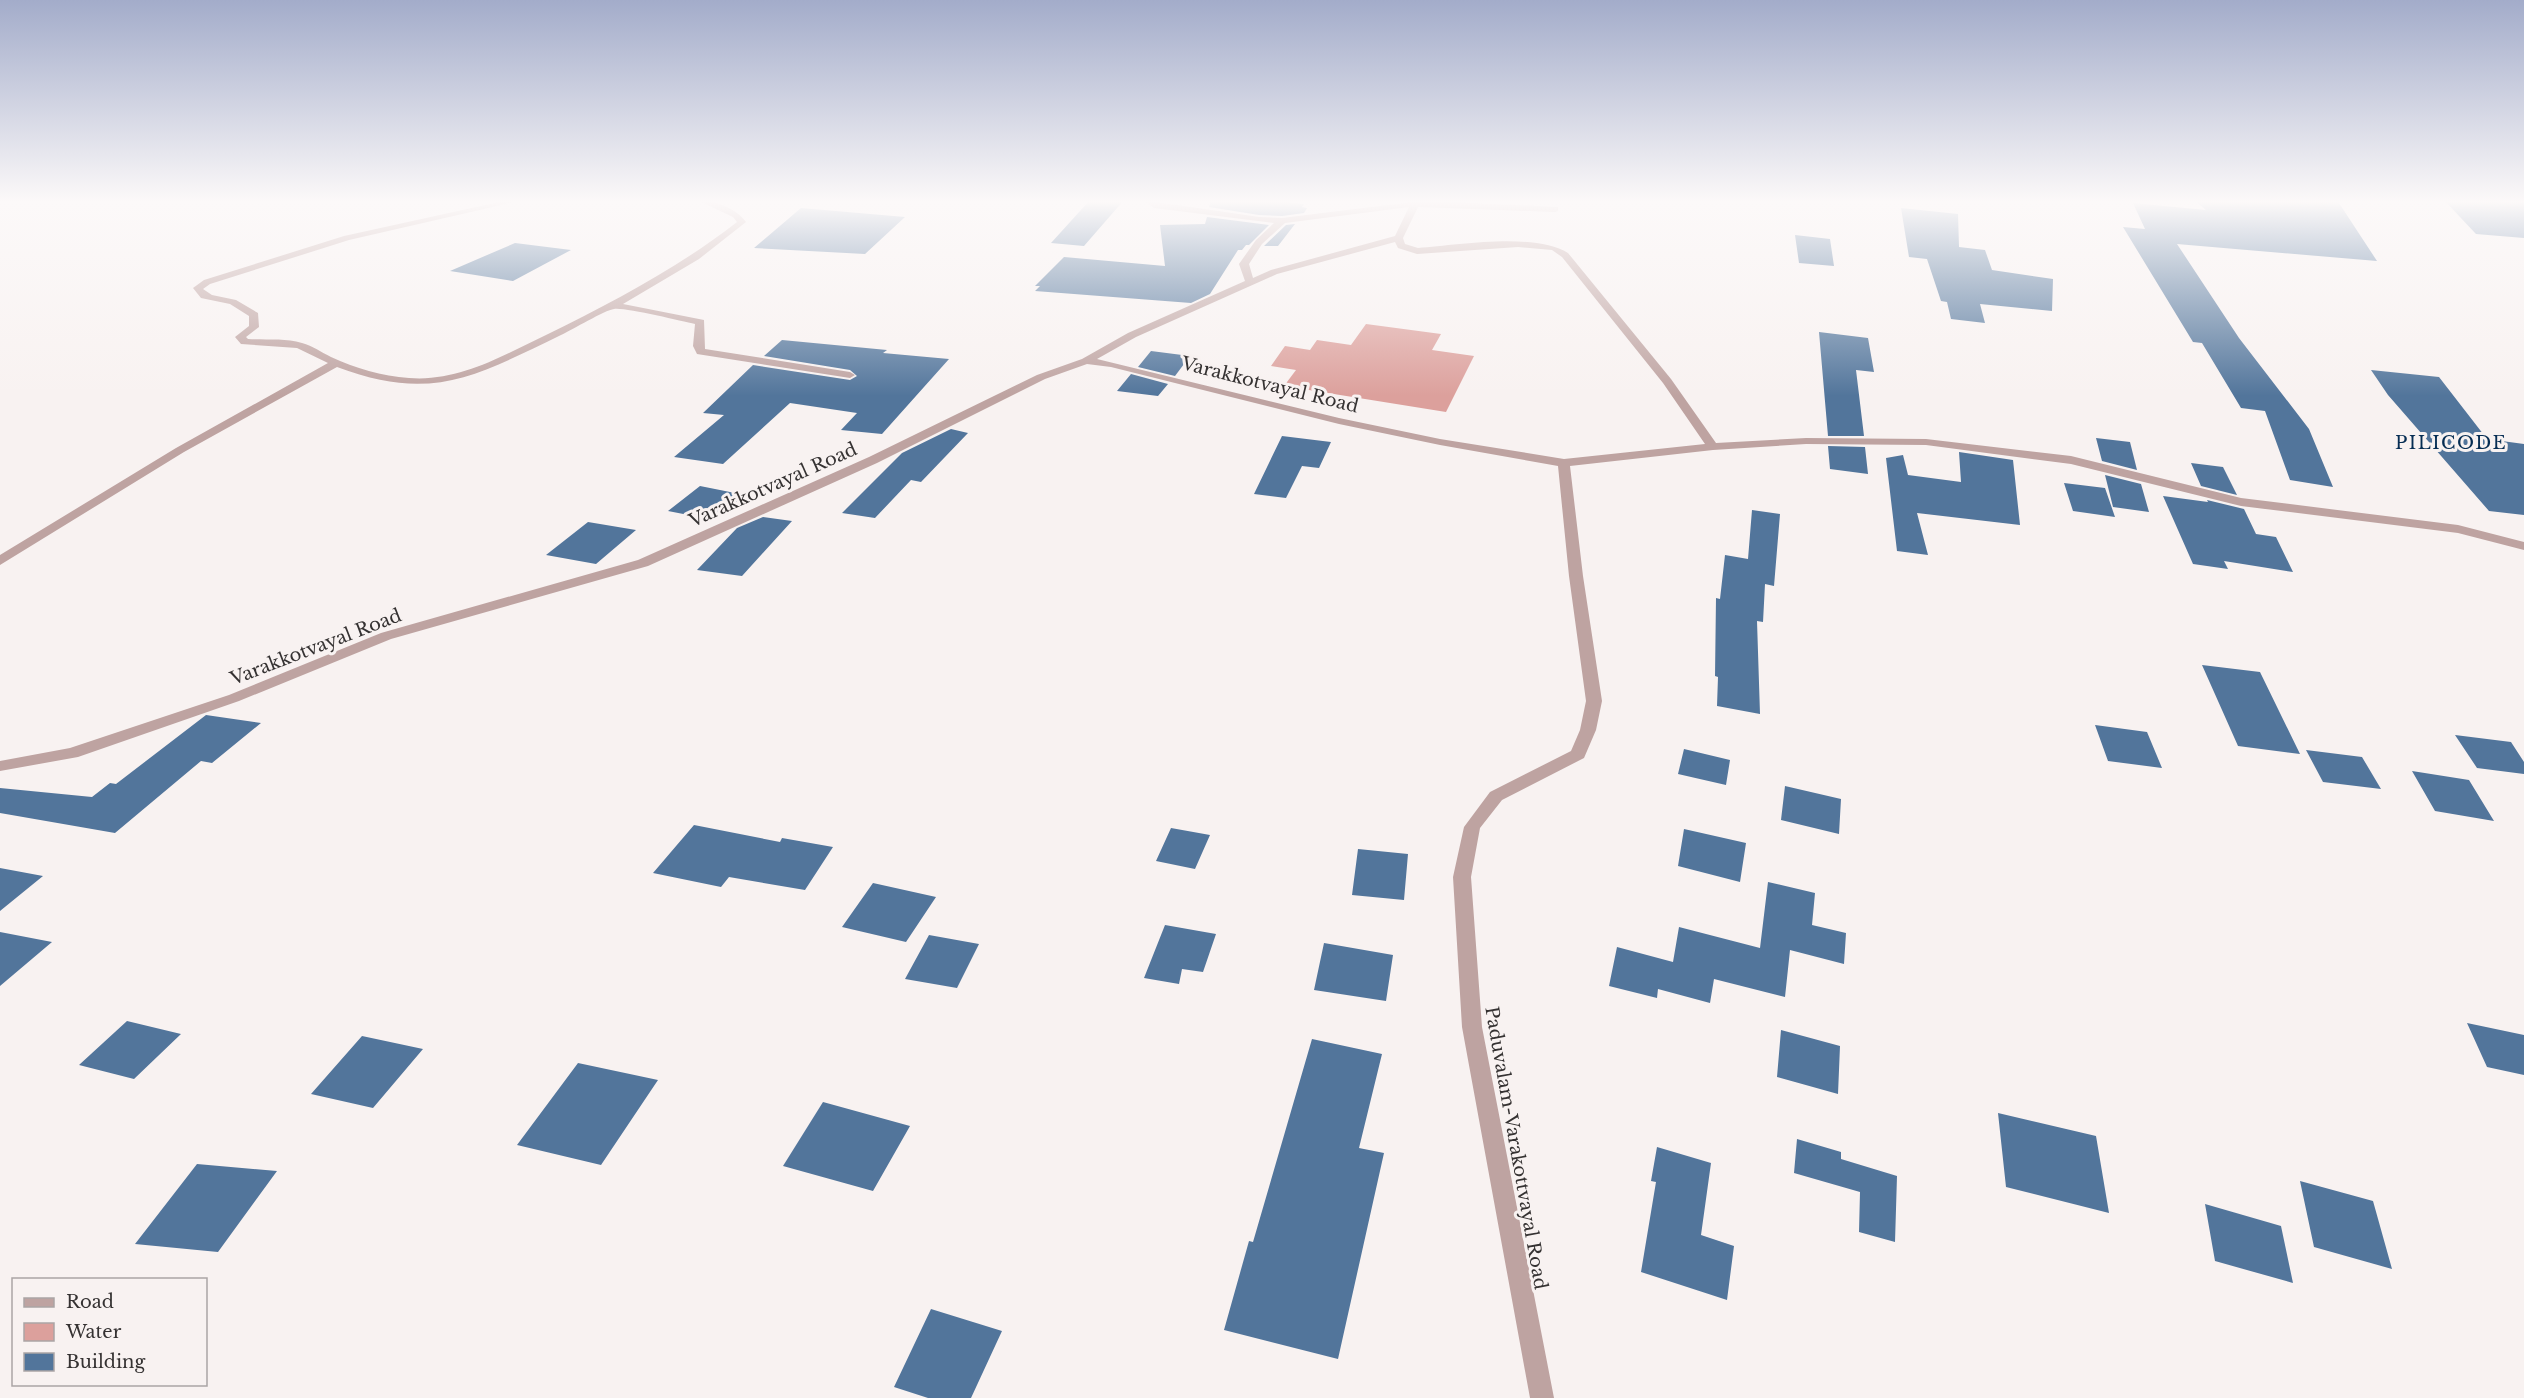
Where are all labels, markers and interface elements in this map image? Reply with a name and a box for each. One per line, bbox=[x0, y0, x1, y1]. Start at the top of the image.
street label: Varakkotvayal Road bbox=[1178, 352, 1361, 418]
district label: PILICODE bbox=[2395, 432, 2507, 454]
street label: Varakkotvayal Road bbox=[685, 438, 860, 532]
street label: Varakkotvayal Road bbox=[226, 604, 405, 690]
street label: Paduvalam-Varakottvayal Road bbox=[1480, 1005, 1552, 1291]
legend bbox=[12, 1278, 207, 1386]
text: Road bbox=[66, 1291, 114, 1313]
text: Water bbox=[65, 1321, 122, 1343]
text: Building bbox=[66, 1351, 145, 1373]

